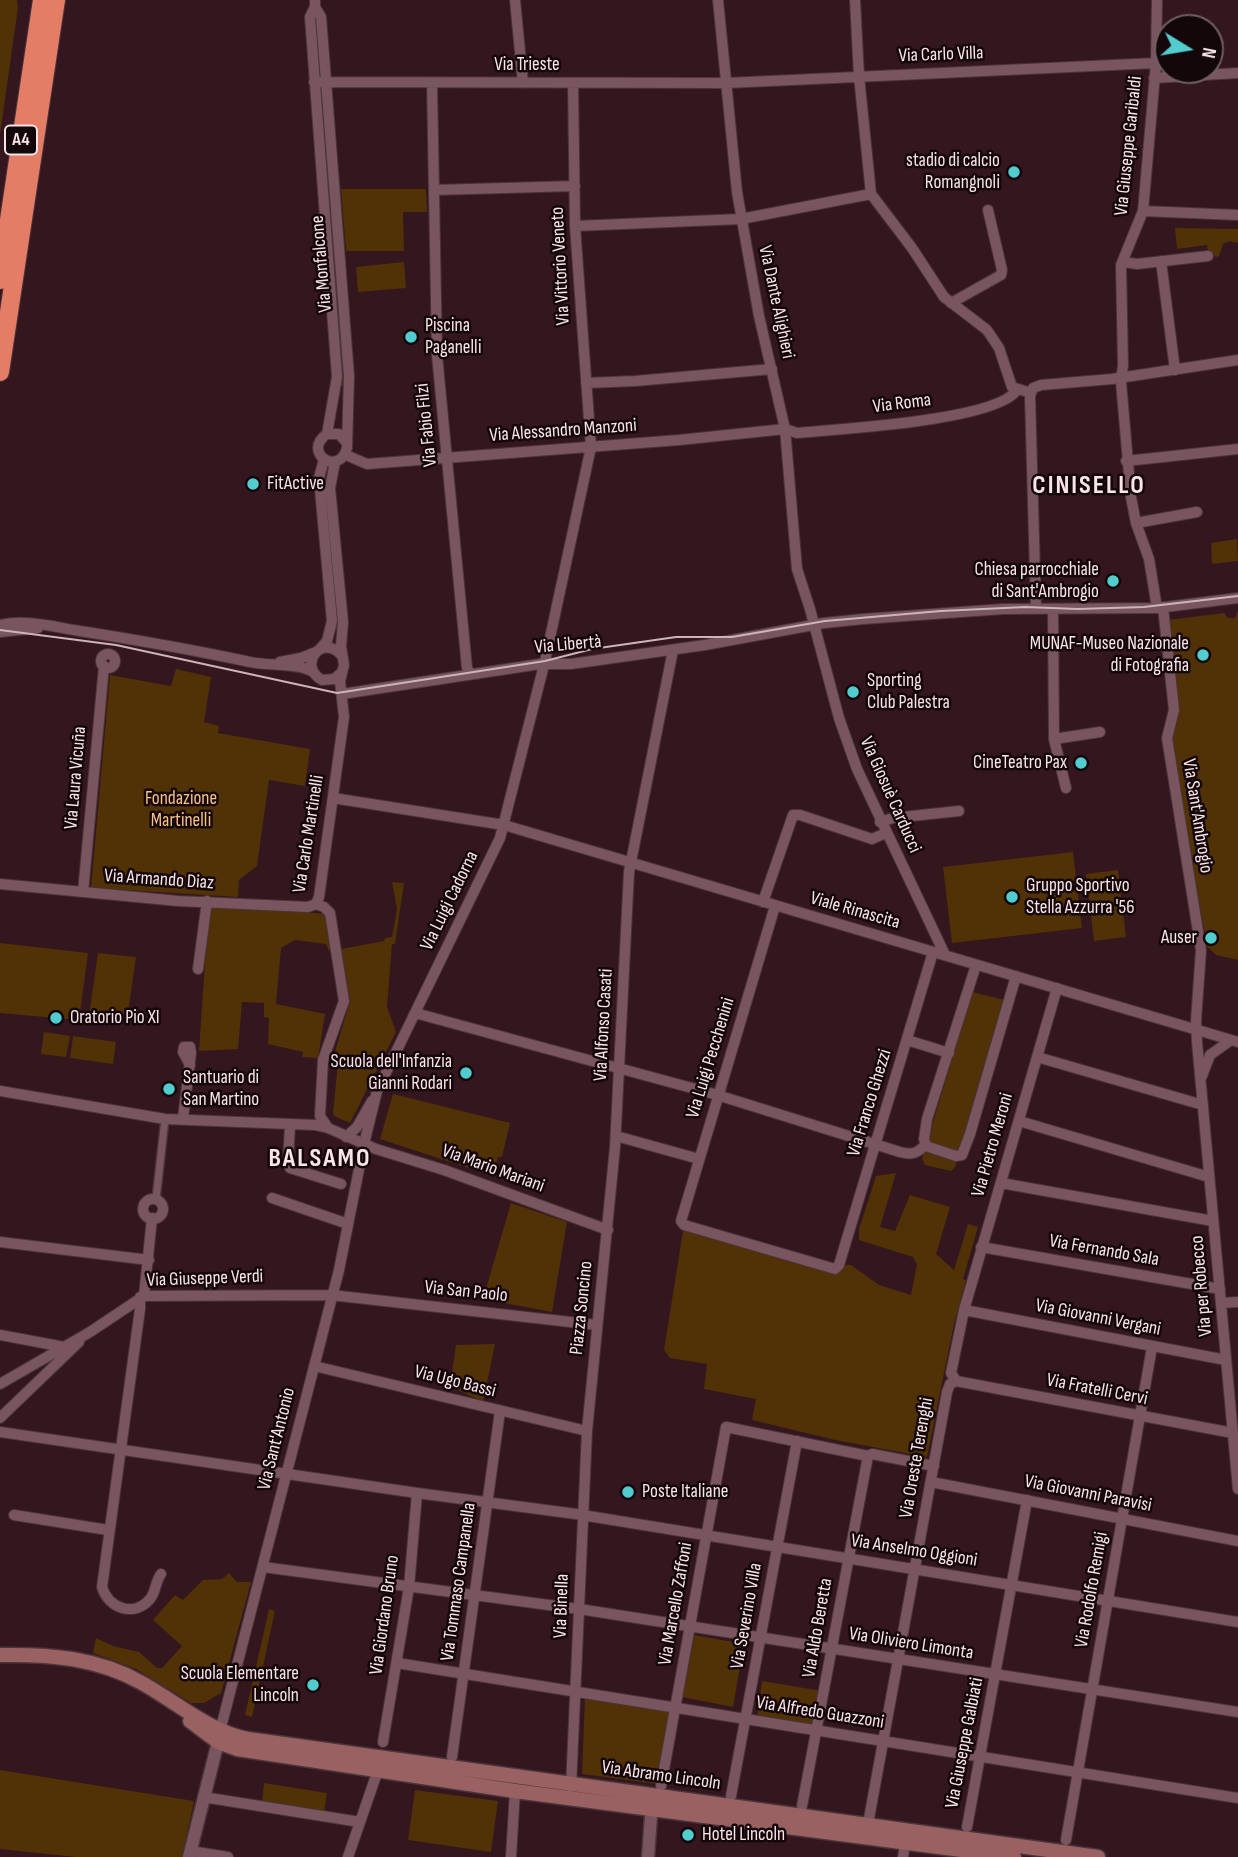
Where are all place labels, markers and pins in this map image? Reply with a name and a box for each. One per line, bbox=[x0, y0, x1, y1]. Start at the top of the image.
place label: stadio di calcio Romangnoli bbox=[906, 150, 1000, 194]
marker: stadio di calcio Romangnoli bbox=[1006, 164, 1022, 180]
place label: Piscina Paganelli bbox=[425, 315, 482, 359]
marker: Piscina Paganelli bbox=[403, 329, 419, 345]
place label: FitActive bbox=[267, 473, 324, 495]
marker: FitActive bbox=[245, 476, 261, 492]
place label: Chiesa parrocchiale di Sant'Ambrogio bbox=[974, 559, 1099, 603]
marker: Chiesa parrocchiale di Sant'Ambrogio bbox=[1105, 573, 1121, 589]
place label: MUNAF-Museo Nazionale di Fotografia bbox=[1030, 633, 1189, 677]
marker: MUNAF-Museo Nazionale di Fotografia bbox=[1195, 647, 1211, 663]
place label: Sporting Club Palestra bbox=[867, 670, 950, 714]
marker: Sporting Club Palestra bbox=[845, 684, 861, 700]
place label: CineTeatro Pax bbox=[973, 752, 1067, 774]
marker: CineTeatro Pax bbox=[1073, 755, 1089, 771]
place label: Gruppo Sportivo Stella Azzurra '56 bbox=[1026, 875, 1135, 919]
marker: Gruppo Sportivo Stella Azzurra '56 bbox=[1004, 889, 1020, 905]
place label: Auser bbox=[1161, 927, 1197, 949]
marker: Auser bbox=[1203, 930, 1219, 946]
place label: Oratorio Pio XI bbox=[70, 1007, 160, 1029]
marker: Oratorio Pio XI bbox=[48, 1010, 64, 1026]
place label: Scuola dell'Infanzia Gianni Rodari bbox=[331, 1051, 452, 1095]
marker: Scuola dell'Infanzia Gianni Rodari bbox=[458, 1065, 474, 1081]
place label: Santuario di San Martino bbox=[183, 1067, 259, 1111]
marker: Santuario di San Martino bbox=[161, 1081, 177, 1097]
place label: Poste Italiane bbox=[642, 1481, 728, 1503]
marker: Poste Italiane bbox=[620, 1484, 636, 1500]
place label: Scuola Elementare Lincoln bbox=[181, 1663, 299, 1707]
marker: Scuola Elementare Lincoln bbox=[305, 1677, 321, 1693]
place label: Hotel Lincoln bbox=[702, 1824, 785, 1846]
marker: Hotel Lincoln bbox=[680, 1827, 696, 1843]

